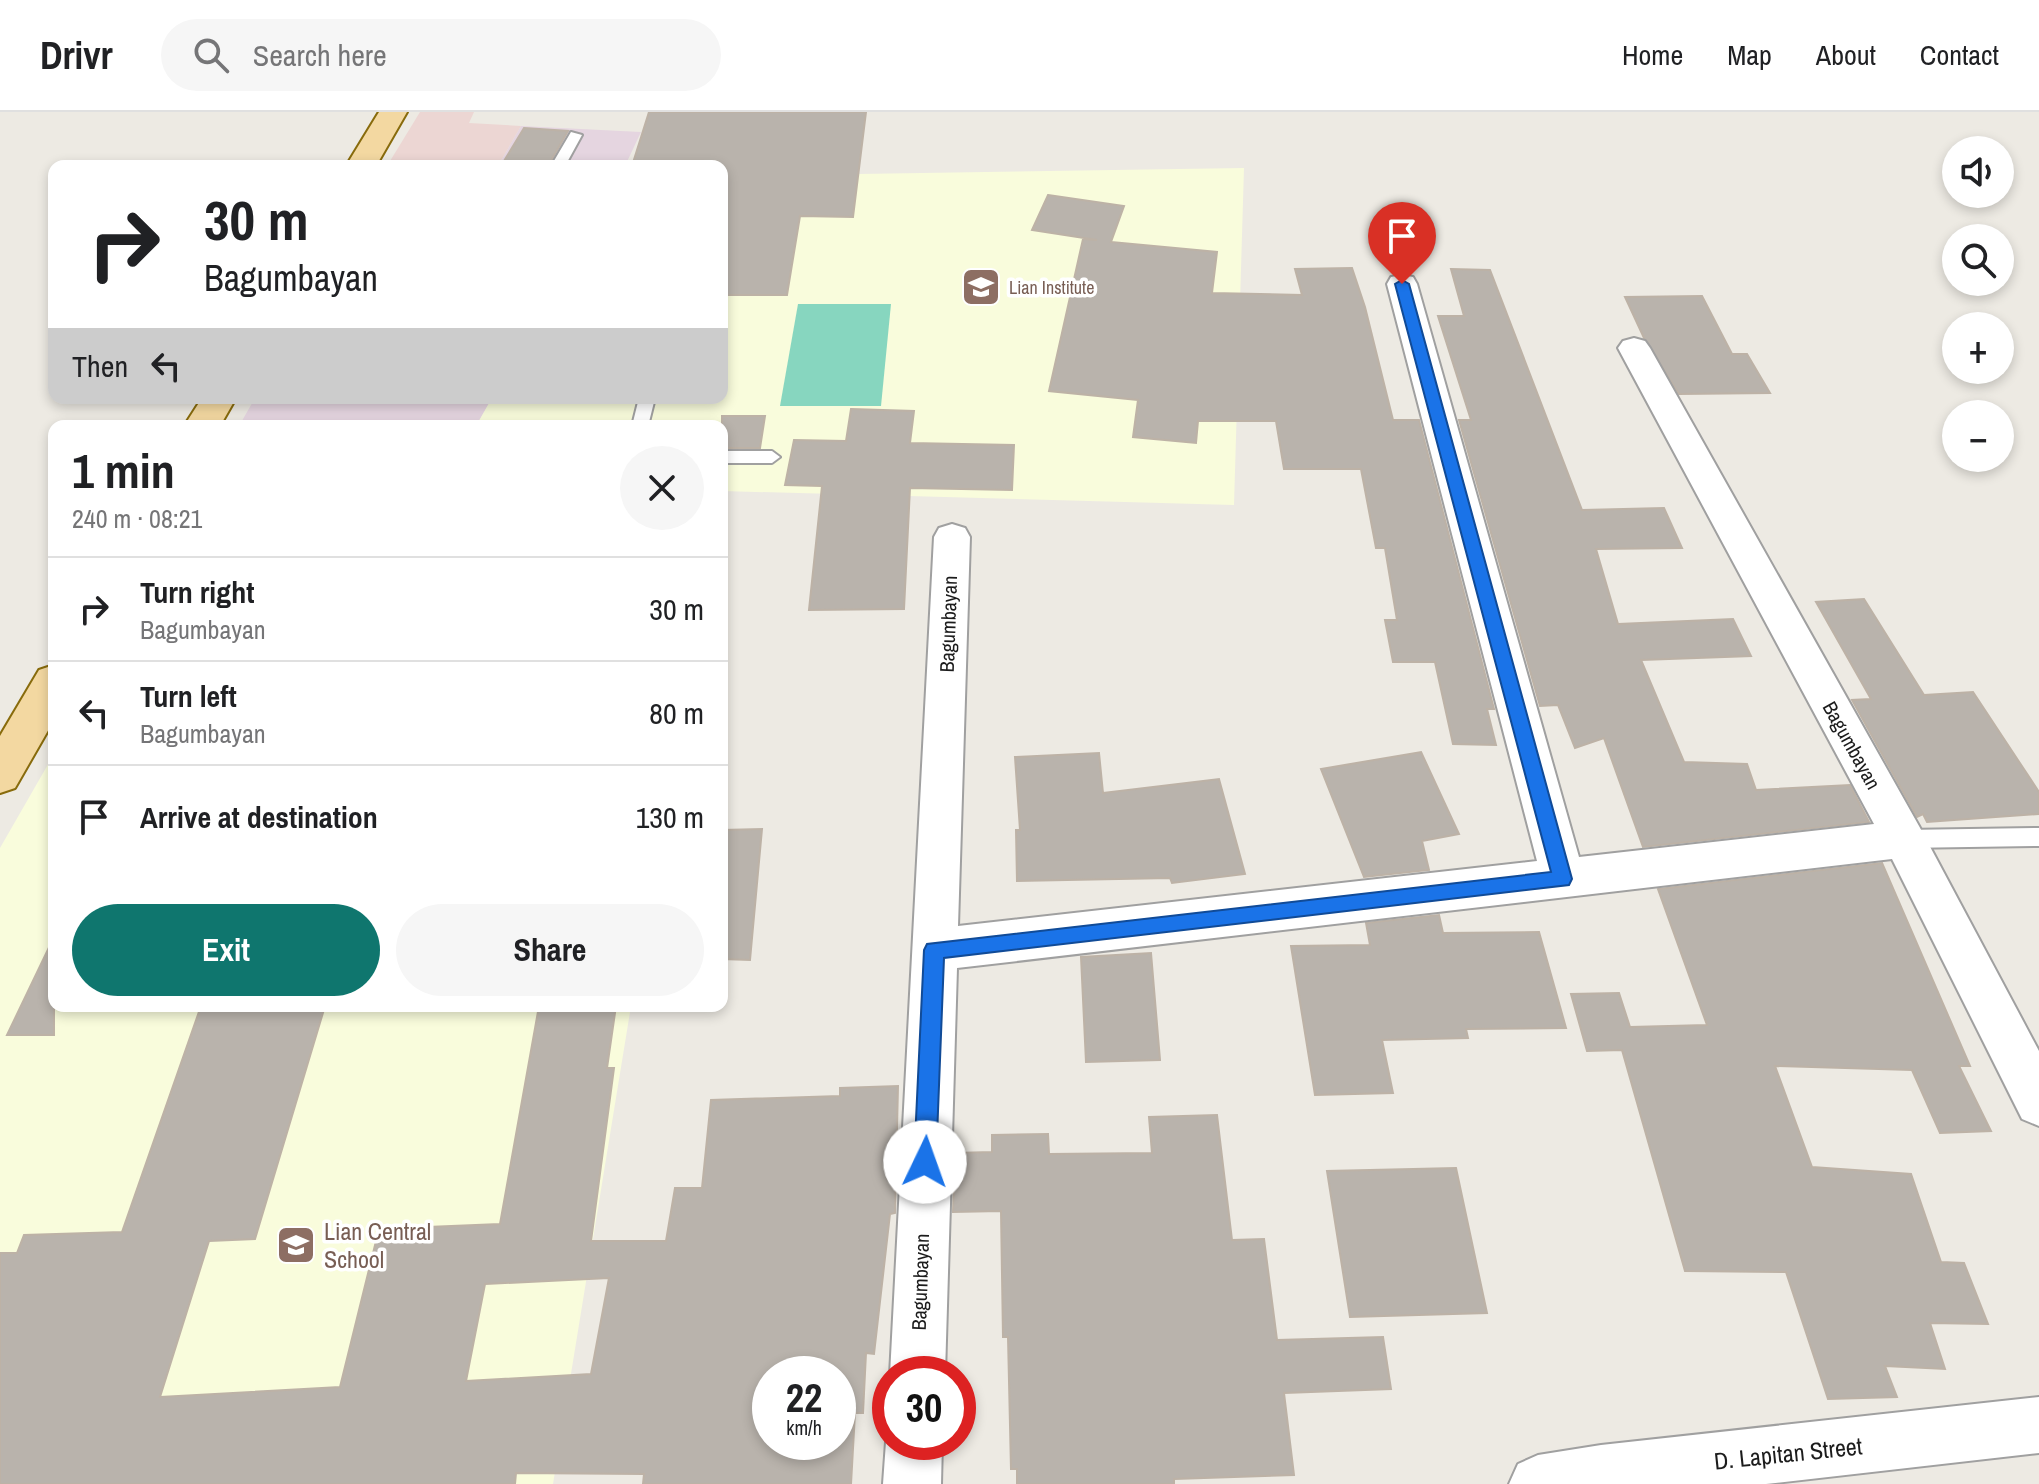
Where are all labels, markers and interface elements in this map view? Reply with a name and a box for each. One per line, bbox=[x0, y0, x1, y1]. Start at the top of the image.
search box bbox=[161, 19, 721, 91]
text: Drivr bbox=[40, 30, 113, 81]
icon: search bbox=[189, 33, 233, 77]
text: Search here bbox=[253, 35, 387, 75]
text: Home bbox=[1622, 36, 1683, 74]
text: Map bbox=[1727, 36, 1772, 74]
text: About bbox=[1816, 36, 1876, 74]
text: Contact bbox=[1920, 36, 1999, 74]
map controls bbox=[1942, 136, 2014, 472]
button: sound bbox=[1942, 136, 2014, 208]
text: 30 m bbox=[204, 182, 309, 257]
icon: right bbox=[72, 192, 176, 296]
pin bbox=[1368, 202, 1436, 284]
icon: arrive bbox=[1380, 214, 1424, 258]
button: search bbox=[1942, 224, 2014, 296]
text: Bagumbayan bbox=[204, 254, 378, 302]
school or university icon: Lian Institute bbox=[960, 266, 1002, 308]
place label: Lian Institute bbox=[1009, 275, 1094, 300]
button: + bbox=[1942, 312, 2014, 384]
icon: left bbox=[144, 344, 188, 388]
text: Then bbox=[72, 346, 128, 386]
button: − bbox=[1942, 400, 2014, 472]
text: 1 min bbox=[72, 438, 175, 503]
button: close bbox=[620, 446, 704, 530]
text: 240 m · 08:21 bbox=[72, 501, 202, 536]
text: Turn right bbox=[140, 572, 254, 612]
street label: Bagumbayan bbox=[933, 575, 963, 673]
icon: right bbox=[72, 587, 116, 631]
text: 30 m bbox=[649, 589, 704, 629]
text: Bagumbayan bbox=[140, 612, 266, 647]
text: Turn left bbox=[140, 676, 237, 716]
icon: left bbox=[72, 691, 116, 735]
text: 80 m bbox=[649, 693, 704, 733]
street label: Bagumbayan bbox=[1817, 696, 1887, 794]
text: Bagumbayan bbox=[140, 716, 266, 751]
icon: arrive bbox=[72, 795, 116, 839]
text: Arrive at destination bbox=[140, 797, 378, 837]
text: 130 m bbox=[636, 797, 704, 837]
button: Exit bbox=[72, 904, 380, 996]
button: Share bbox=[396, 904, 704, 996]
position arrow bbox=[883, 1120, 967, 1204]
place label: Lian Central School bbox=[324, 1215, 431, 1275]
school or university icon: Lian Central School bbox=[275, 1224, 317, 1266]
street label: Bagumbayan bbox=[905, 1233, 935, 1331]
speed limit sign: 30 bbox=[872, 1356, 976, 1460]
text: 22 bbox=[786, 1371, 822, 1424]
text: km/h bbox=[786, 1414, 822, 1441]
street label: D. Lapitan Street bbox=[1712, 1429, 1864, 1477]

